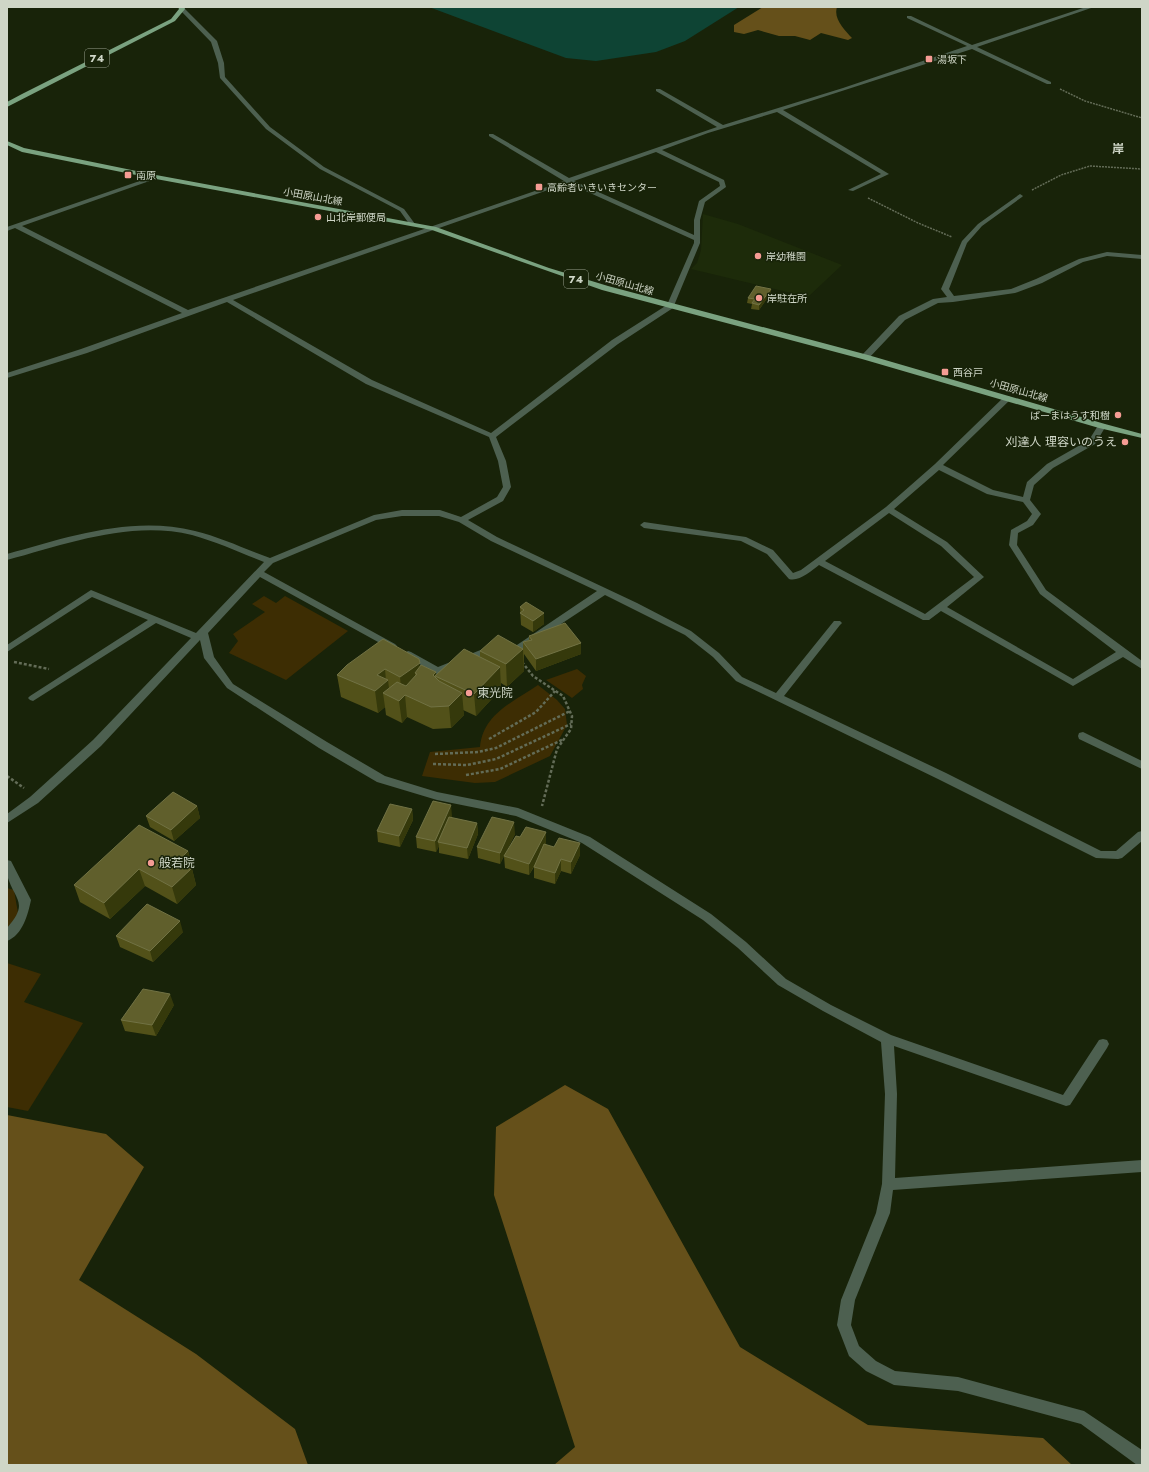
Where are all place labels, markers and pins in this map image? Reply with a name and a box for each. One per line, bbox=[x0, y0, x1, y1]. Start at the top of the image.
place label: 湯坂下 bbox=[937, 52, 967, 67]
marker: 湯坂下 bbox=[924, 54, 934, 64]
place label: 南原 bbox=[136, 168, 156, 183]
marker: 南原 bbox=[123, 170, 133, 180]
place label: 高齢者いきいきセンター bbox=[547, 180, 657, 195]
marker: 高齢者いきいきセンター bbox=[534, 182, 544, 192]
place label: 山北岸郵便局 bbox=[326, 210, 386, 225]
marker: 山北岸郵便局 bbox=[313, 212, 323, 222]
place label: 岸幼稚園 bbox=[766, 249, 806, 264]
marker: 岸幼稚園 bbox=[753, 251, 763, 261]
place label: 岸駐在所 bbox=[767, 291, 807, 306]
marker: 岸駐在所 bbox=[754, 293, 764, 303]
place label: 西谷戸 bbox=[953, 365, 983, 380]
marker: 西谷戸 bbox=[940, 367, 950, 377]
place label: ぱーまはうす和樹 bbox=[1030, 408, 1110, 423]
marker: ぱーまはうす和樹 bbox=[1113, 410, 1123, 420]
place label: 刈達人 理容いのうえ bbox=[1005, 433, 1117, 451]
marker: 刈達人 理容いのうえ bbox=[1120, 437, 1130, 447]
place label: 東光院 bbox=[477, 684, 513, 702]
marker: 東光院 bbox=[464, 688, 474, 698]
place label: 般若院 bbox=[159, 854, 195, 872]
marker: 般若院 bbox=[146, 858, 156, 868]

